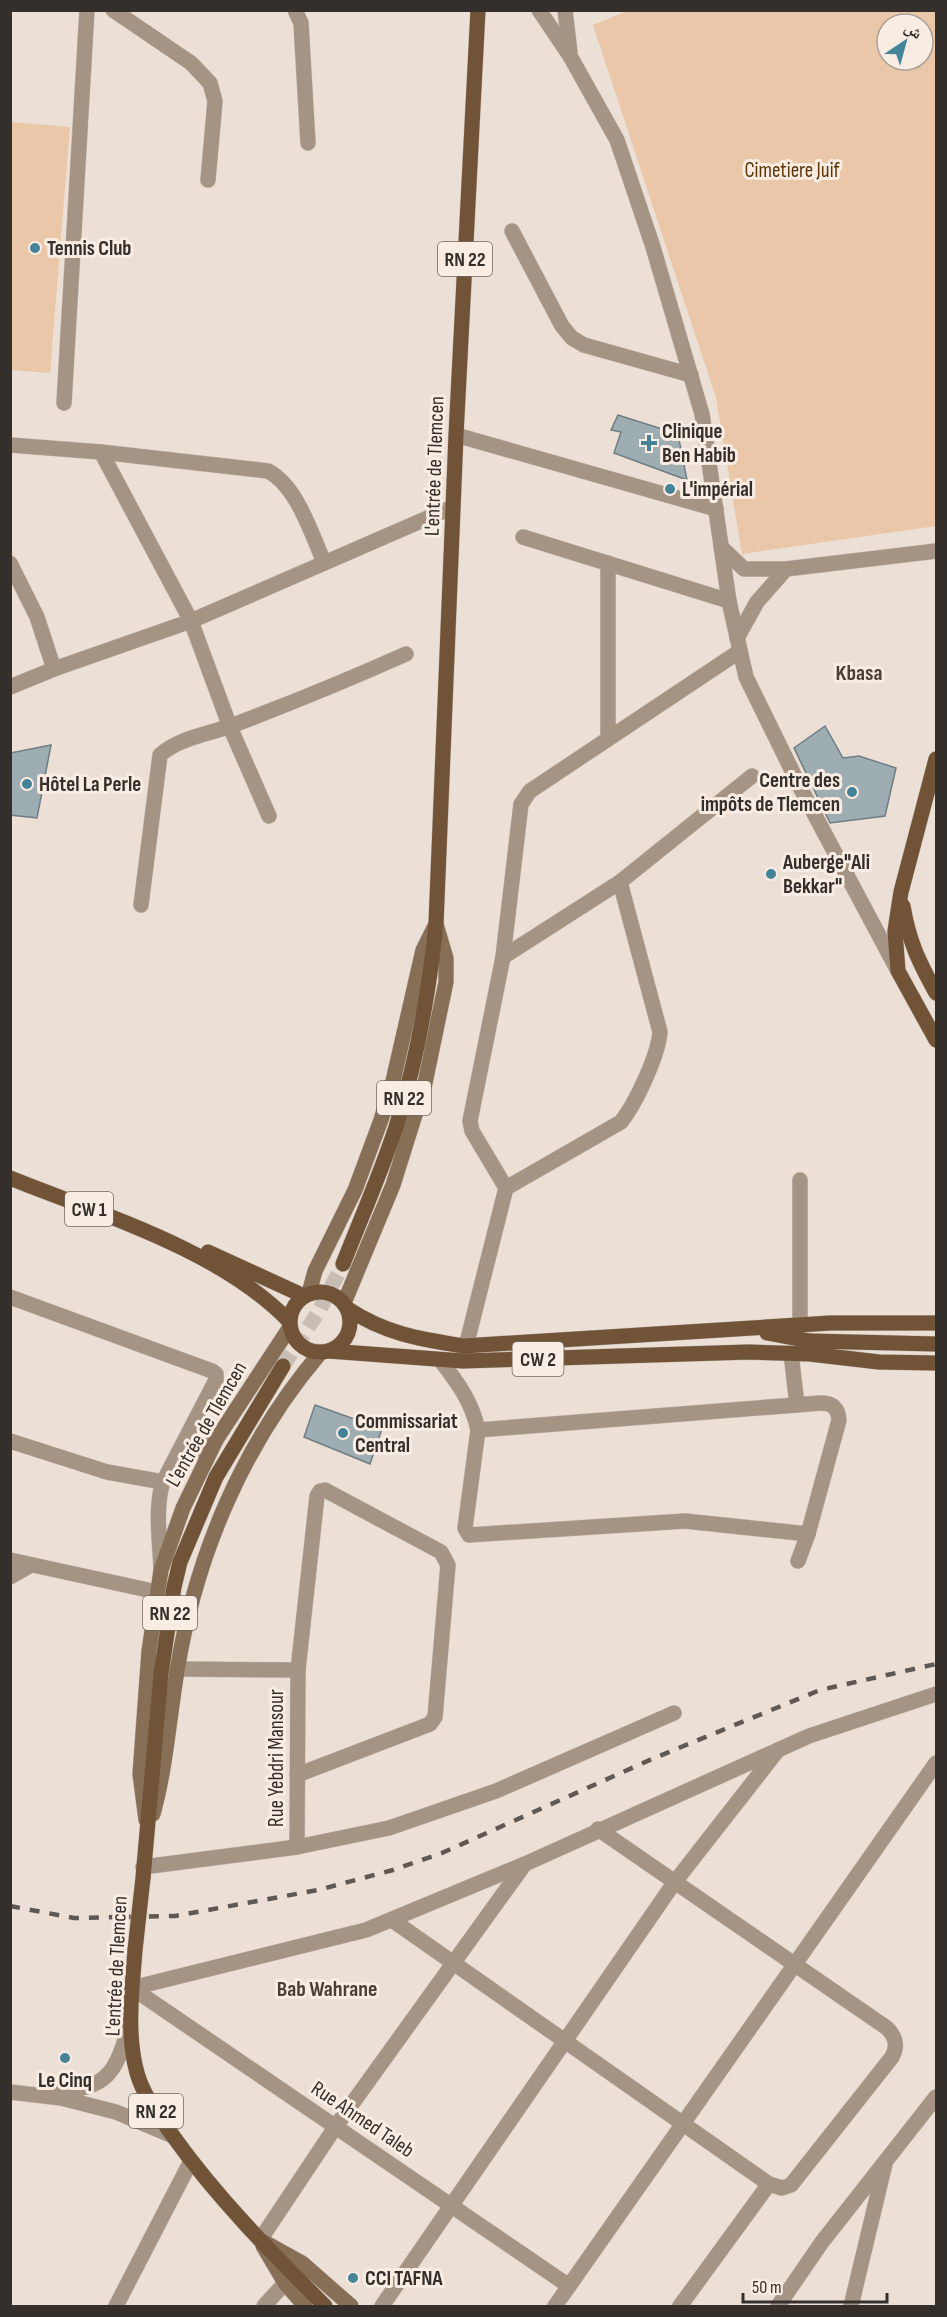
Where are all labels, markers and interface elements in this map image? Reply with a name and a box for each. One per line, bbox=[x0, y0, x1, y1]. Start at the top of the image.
north arrow bbox=[875, 12, 935, 72]
text: ش bbox=[900, 18, 925, 44]
park label: Cimetiere Juif bbox=[744, 158, 841, 183]
place label: Tennis Club bbox=[47, 236, 131, 261]
marker: Tennis Club bbox=[28, 241, 42, 255]
road number: RN 22 bbox=[438, 242, 492, 276]
street label: L'entrée de Tlemcen bbox=[420, 396, 449, 537]
place label: Clinique Ben Habib bbox=[662, 419, 736, 468]
marker: Clinique Ben Habib bbox=[640, 434, 658, 452]
place label: L'impérial bbox=[682, 477, 753, 502]
marker: L'impérial bbox=[663, 482, 677, 496]
district label: Kbasa bbox=[836, 660, 882, 687]
place label: Centre des impôts de Tlemcen bbox=[701, 768, 840, 817]
place label: Hôtel La Perle bbox=[39, 772, 141, 797]
marker: Hôtel La Perle bbox=[20, 777, 34, 791]
marker: Centre des impôts de Tlemcen bbox=[845, 785, 859, 799]
place label: Auberge"Ali Bekkar" bbox=[782, 850, 870, 899]
marker: Auberge"Ali Bekkar" bbox=[764, 867, 778, 881]
road number: RN 22 bbox=[377, 1081, 431, 1115]
road number: CW 1 bbox=[65, 1192, 113, 1226]
road number: CW 2 bbox=[512, 1342, 564, 1376]
street label: L'entrée de Tlemcen bbox=[161, 1357, 252, 1491]
place label: Commissariat Central bbox=[355, 1409, 458, 1458]
marker: Commissariat Central bbox=[336, 1426, 350, 1440]
road number: RN 22 bbox=[143, 1596, 197, 1630]
street label: Rue Yebdri Mansour bbox=[264, 1689, 289, 1827]
street label: L'entrée de Tlemcen bbox=[100, 1895, 133, 2037]
district label: Bab Wahrane bbox=[277, 1976, 377, 2003]
marker: Le Cinq bbox=[58, 2051, 72, 2065]
place label: Le Cinq bbox=[38, 2068, 92, 2093]
street label: Rue Ahmed Taleb bbox=[306, 2076, 419, 2163]
road number: RN 22 bbox=[129, 2094, 183, 2128]
place label: CCI TAFNA bbox=[365, 2266, 444, 2291]
scale bar bbox=[743, 2266, 887, 2304]
marker: CCI TAFNA bbox=[346, 2271, 360, 2285]
text: 50 m bbox=[752, 2277, 782, 2298]

